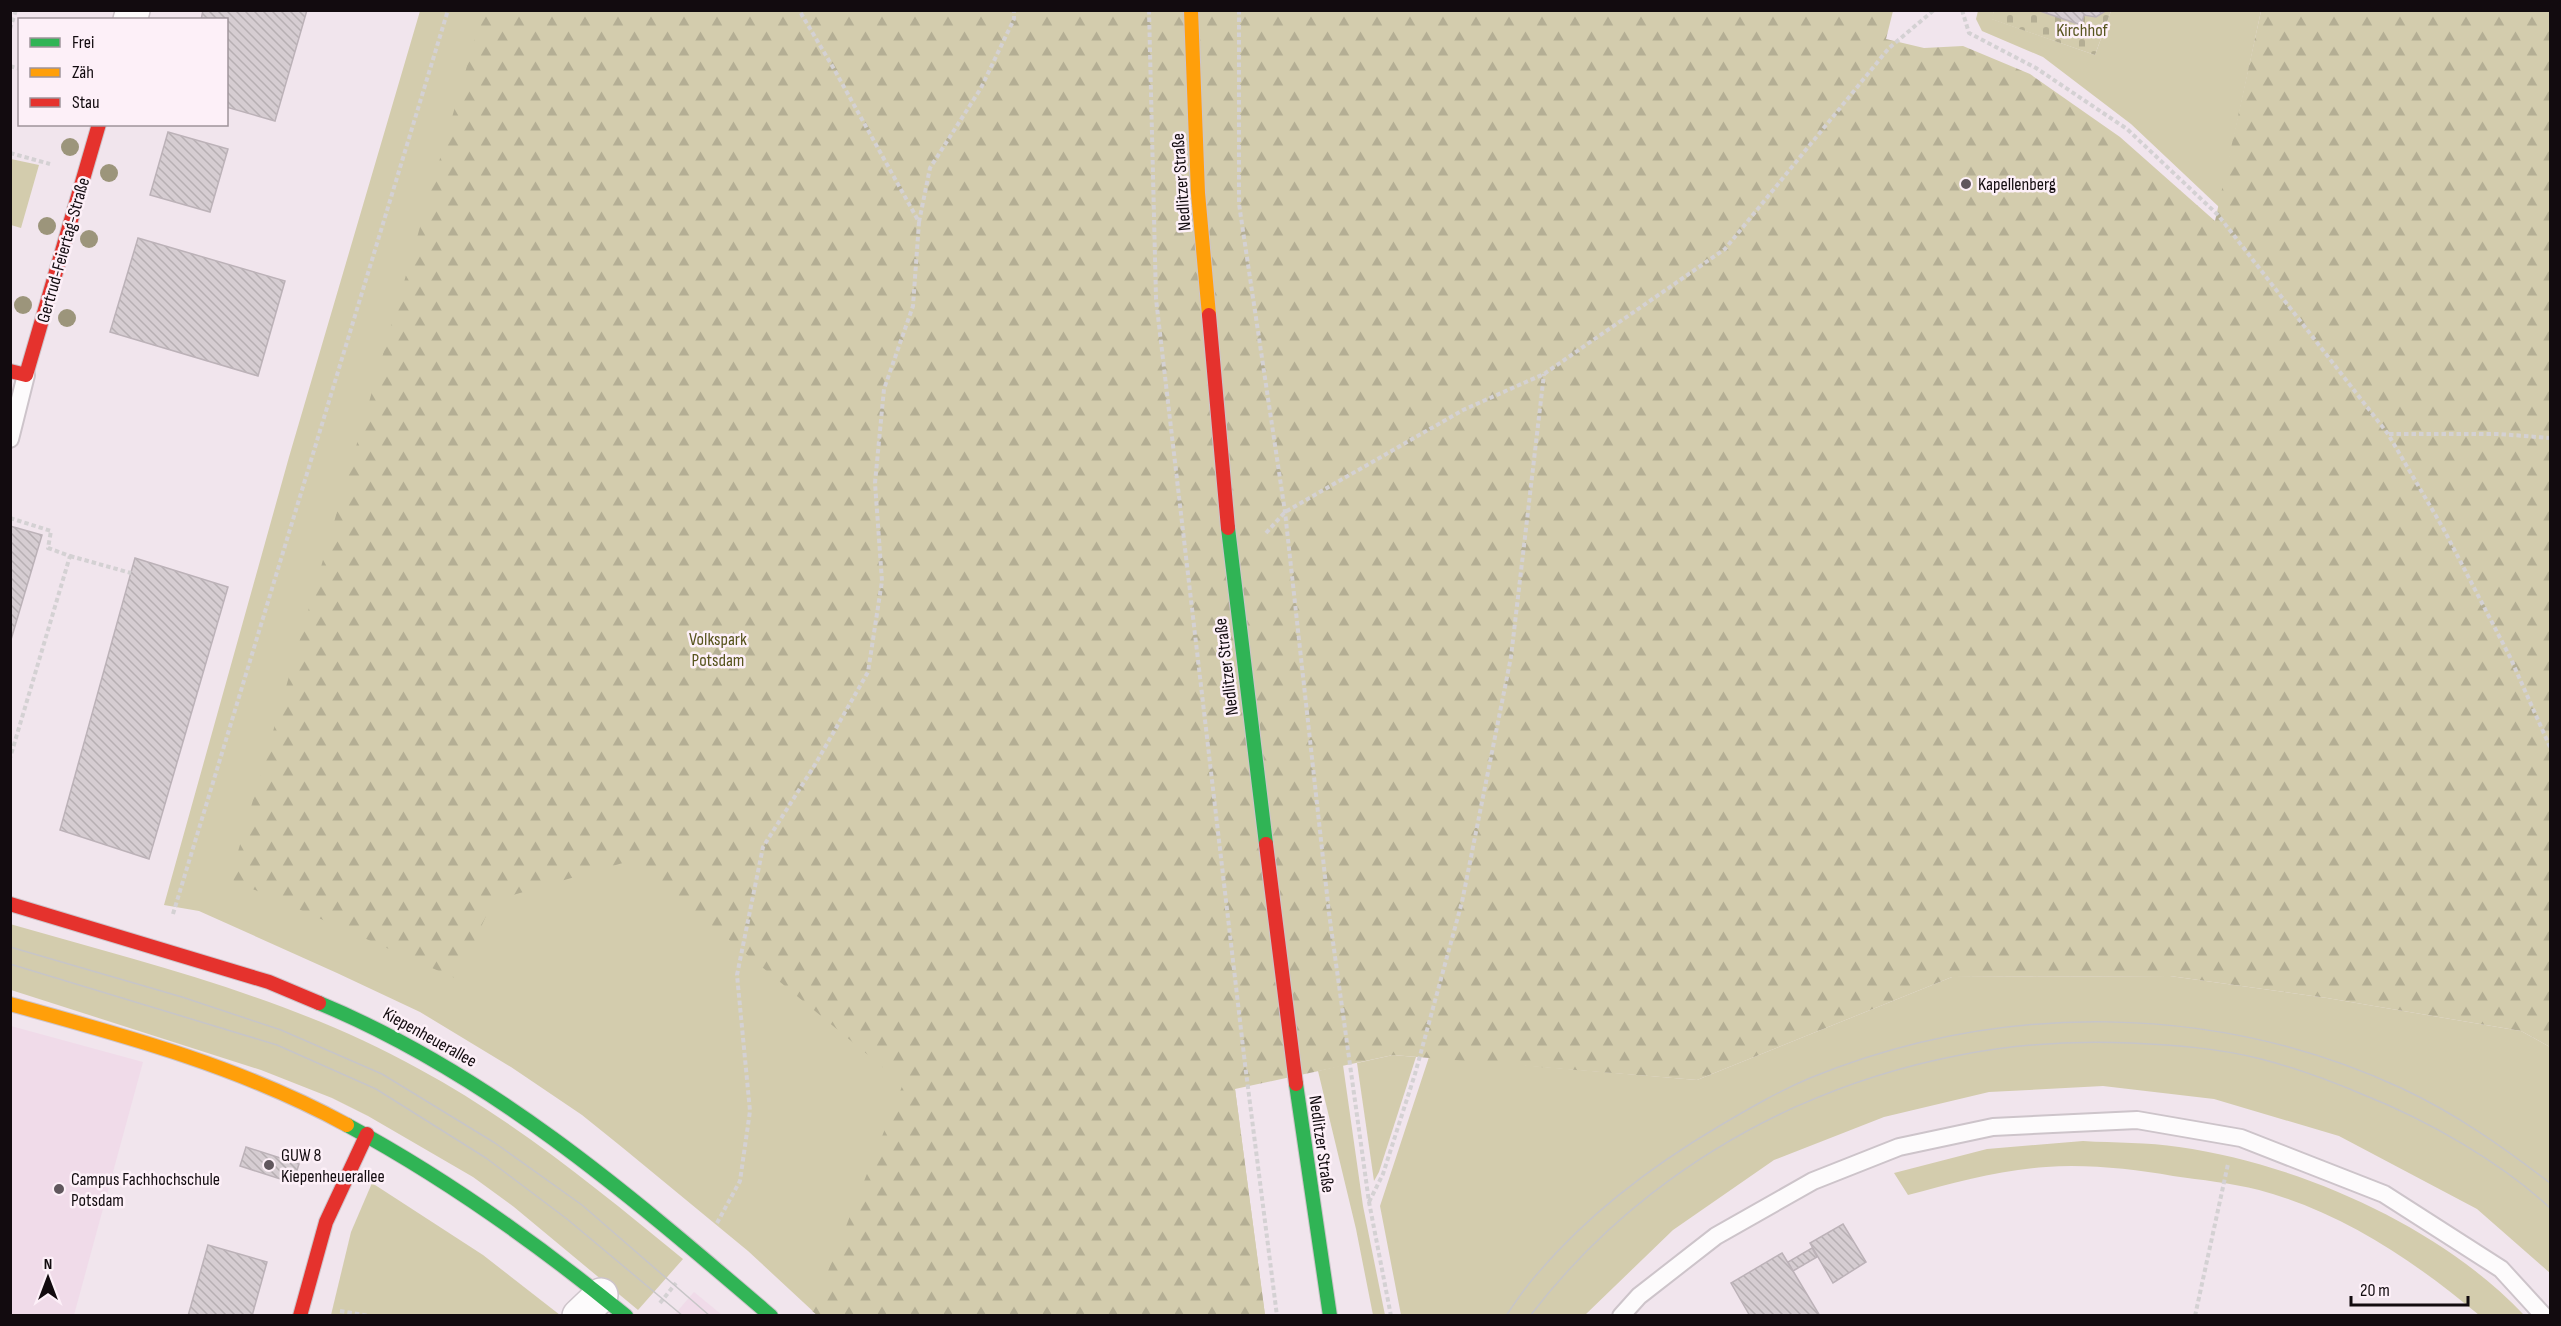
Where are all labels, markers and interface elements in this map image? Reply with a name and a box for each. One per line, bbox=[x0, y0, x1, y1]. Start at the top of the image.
legend bbox=[18, 18, 228, 126]
park label: Kirchhof bbox=[2056, 20, 2109, 41]
text: Frei bbox=[72, 32, 94, 53]
text: Zäh bbox=[72, 62, 94, 83]
text: Stau bbox=[72, 92, 100, 113]
street label: Nedlitzer Straße bbox=[1168, 132, 1195, 232]
place label: Kapellenberg bbox=[1978, 174, 2056, 195]
street label: Gertrud-Feiertag-Straße bbox=[33, 175, 94, 325]
marker: Kapellenberg bbox=[1959, 177, 1973, 191]
street label: Nedlitzer Straße bbox=[1210, 617, 1243, 717]
park label: Volkspark Potsdam bbox=[689, 629, 747, 671]
street label: Kiepenheuerallee bbox=[379, 1003, 480, 1072]
street label: Nedlitzer Straße bbox=[1304, 1094, 1339, 1194]
place label: GUW 8 Kiepenheuerallee bbox=[281, 1145, 385, 1187]
marker: GUW 8 Kiepenheuerallee bbox=[262, 1158, 276, 1172]
place label: Campus Fachhochschule Potsdam bbox=[71, 1169, 220, 1211]
marker: Campus Fachhochschule Potsdam bbox=[52, 1182, 66, 1196]
north arrow bbox=[18, 1248, 78, 1308]
text: N bbox=[44, 1255, 52, 1274]
scale bar bbox=[2351, 1269, 2468, 1307]
text: 20 m bbox=[2360, 1280, 2390, 1301]

